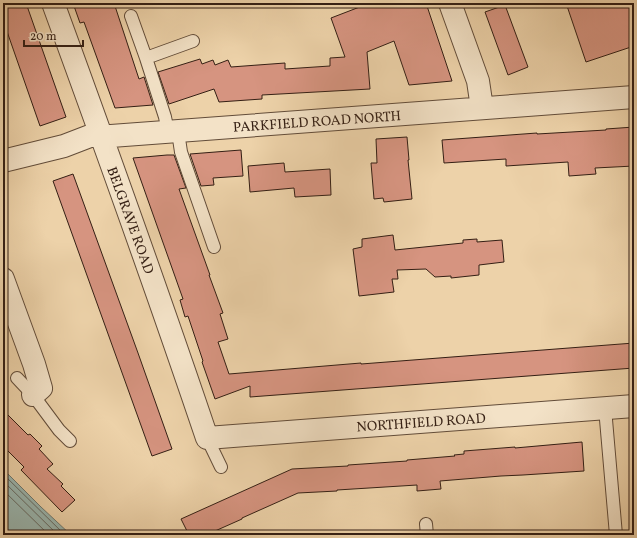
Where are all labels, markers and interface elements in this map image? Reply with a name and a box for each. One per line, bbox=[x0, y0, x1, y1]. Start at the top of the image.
scale bar bbox=[24, 22, 83, 48]
text: 20 m bbox=[30, 29, 57, 45]
street label: PARKFIELD ROAD NORTH bbox=[232, 107, 402, 138]
street label: BELGRAVE ROAD bbox=[101, 164, 158, 277]
street label: NORTHFIELD ROAD bbox=[356, 410, 486, 437]

